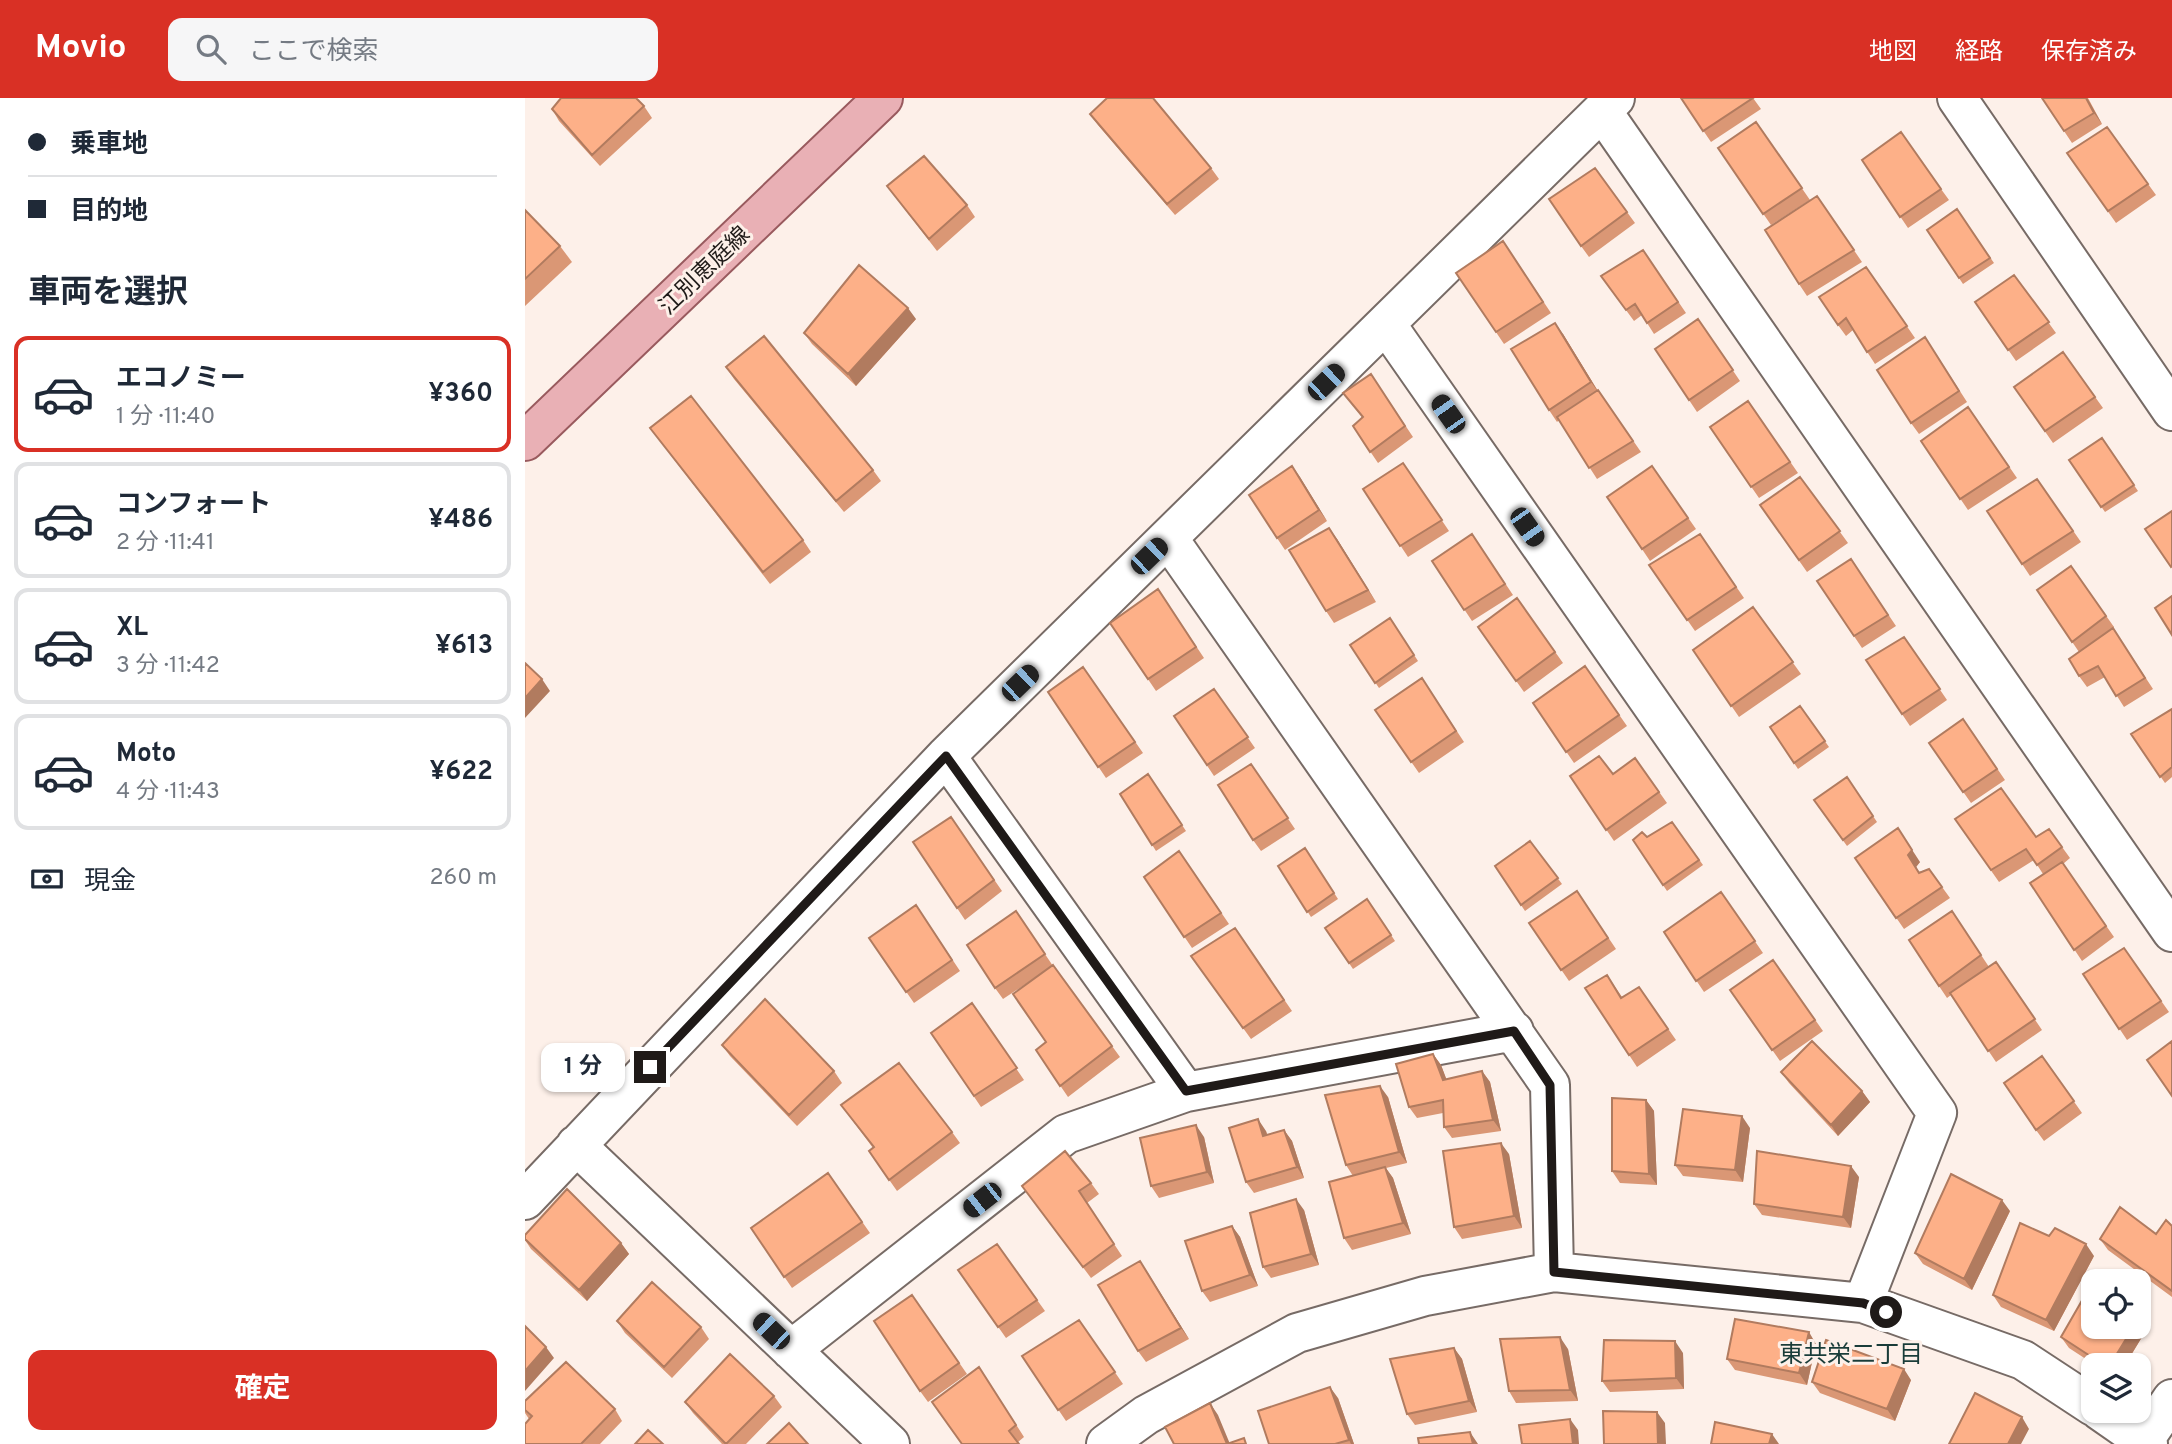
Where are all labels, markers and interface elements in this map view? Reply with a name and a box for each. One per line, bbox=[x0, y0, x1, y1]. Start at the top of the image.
search box bbox=[168, 18, 658, 81]
text: Movio bbox=[35, 28, 126, 70]
icon: search bbox=[192, 30, 230, 68]
text: ここで検索 bbox=[248, 36, 378, 69]
text: 地図 bbox=[1869, 38, 1917, 68]
text: 経路 bbox=[1955, 38, 2003, 68]
text: 保存済み bbox=[2041, 38, 2137, 68]
text: 乗車地 bbox=[70, 129, 148, 162]
text: 目的地 bbox=[70, 196, 148, 229]
street label: 江別恵庭線 bbox=[654, 221, 757, 322]
text: 車両を選択 bbox=[28, 274, 188, 314]
car bbox=[1304, 360, 1349, 404]
icon: car bbox=[32, 363, 95, 426]
text: エコノミー bbox=[116, 363, 246, 396]
text: ¥360 bbox=[429, 378, 493, 411]
car bbox=[1428, 391, 1469, 437]
text: 1 分 · 11:40 bbox=[116, 403, 215, 432]
icon: car bbox=[32, 489, 95, 552]
text: コンフォート bbox=[116, 489, 271, 522]
text: ¥486 bbox=[428, 504, 493, 537]
car bbox=[1507, 504, 1548, 550]
text: 2 分 · 11:41 bbox=[116, 529, 215, 558]
car bbox=[1127, 534, 1172, 578]
text: XL bbox=[116, 612, 148, 645]
icon: car bbox=[32, 615, 95, 678]
text: ¥613 bbox=[435, 630, 493, 663]
text: 3 分 · 11:42 bbox=[116, 652, 220, 681]
car bbox=[998, 661, 1043, 705]
text: Moto bbox=[116, 738, 176, 771]
icon: car bbox=[32, 741, 95, 804]
text: ¥622 bbox=[429, 756, 493, 789]
text: 4 分 · 11:43 bbox=[116, 778, 220, 807]
icon: cash bbox=[28, 860, 66, 898]
text: 260 m bbox=[430, 864, 497, 893]
text: 現金 bbox=[84, 866, 136, 899]
callout: 1 分 bbox=[542, 1042, 625, 1091]
route end bbox=[634, 1051, 666, 1083]
text: 1 分 bbox=[564, 1053, 602, 1082]
car bbox=[959, 1179, 1006, 1221]
map controls bbox=[2081, 1269, 2151, 1423]
button: locate bbox=[2081, 1269, 2151, 1339]
route start bbox=[1870, 1296, 1902, 1328]
car bbox=[749, 1309, 794, 1353]
district label: 東共栄二丁目 bbox=[1779, 1341, 1923, 1371]
button: 確定 bbox=[28, 1350, 497, 1430]
button: layers bbox=[2081, 1353, 2151, 1423]

